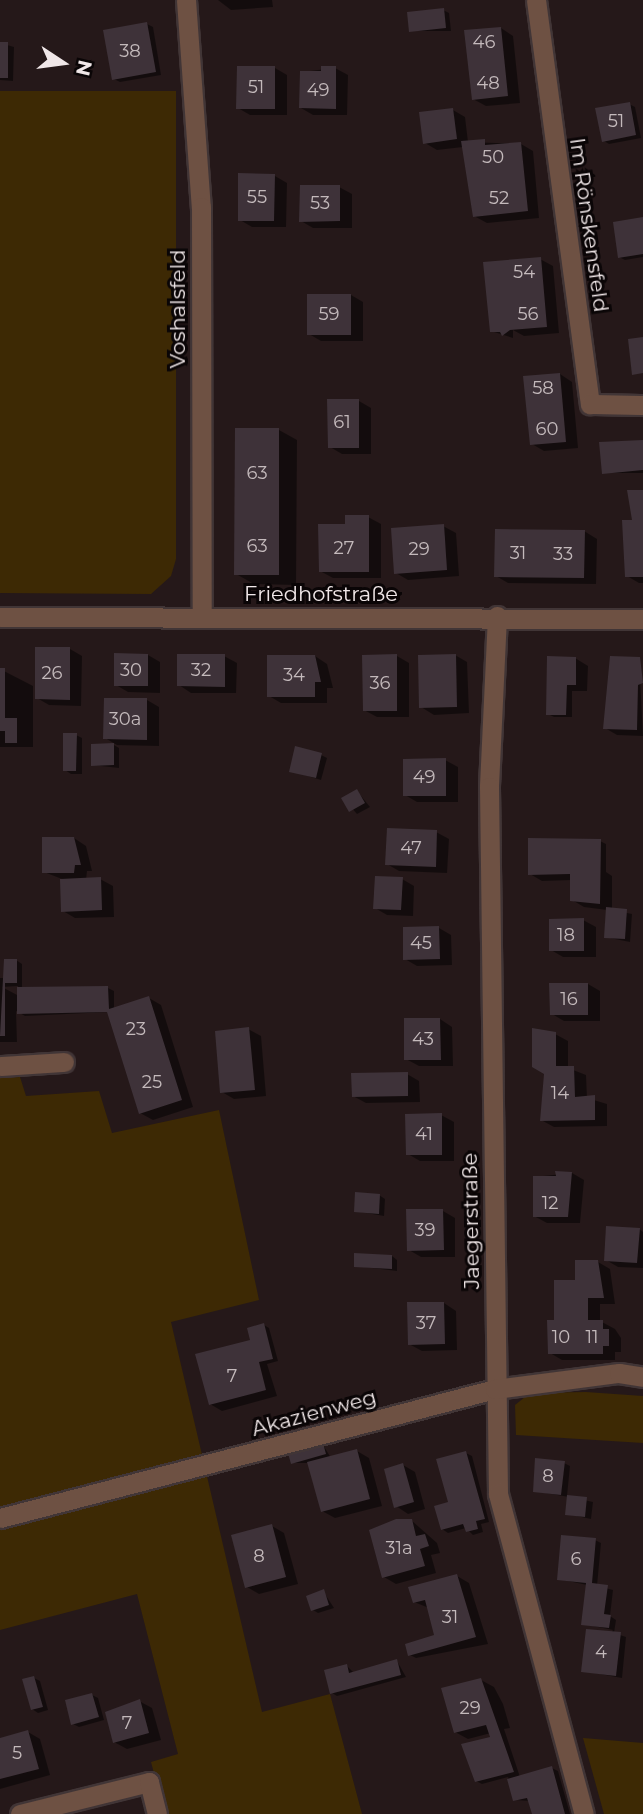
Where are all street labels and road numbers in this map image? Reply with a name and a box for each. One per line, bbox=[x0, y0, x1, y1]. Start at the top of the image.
street label: Im Rönskensfeld bbox=[564, 136, 614, 314]
street label: Voshalsfeld bbox=[165, 250, 191, 368]
street label: Friedhofstraße bbox=[244, 581, 398, 607]
street label: Jaegerstraße bbox=[457, 1153, 485, 1289]
street label: Akazienweg bbox=[249, 1384, 379, 1442]

